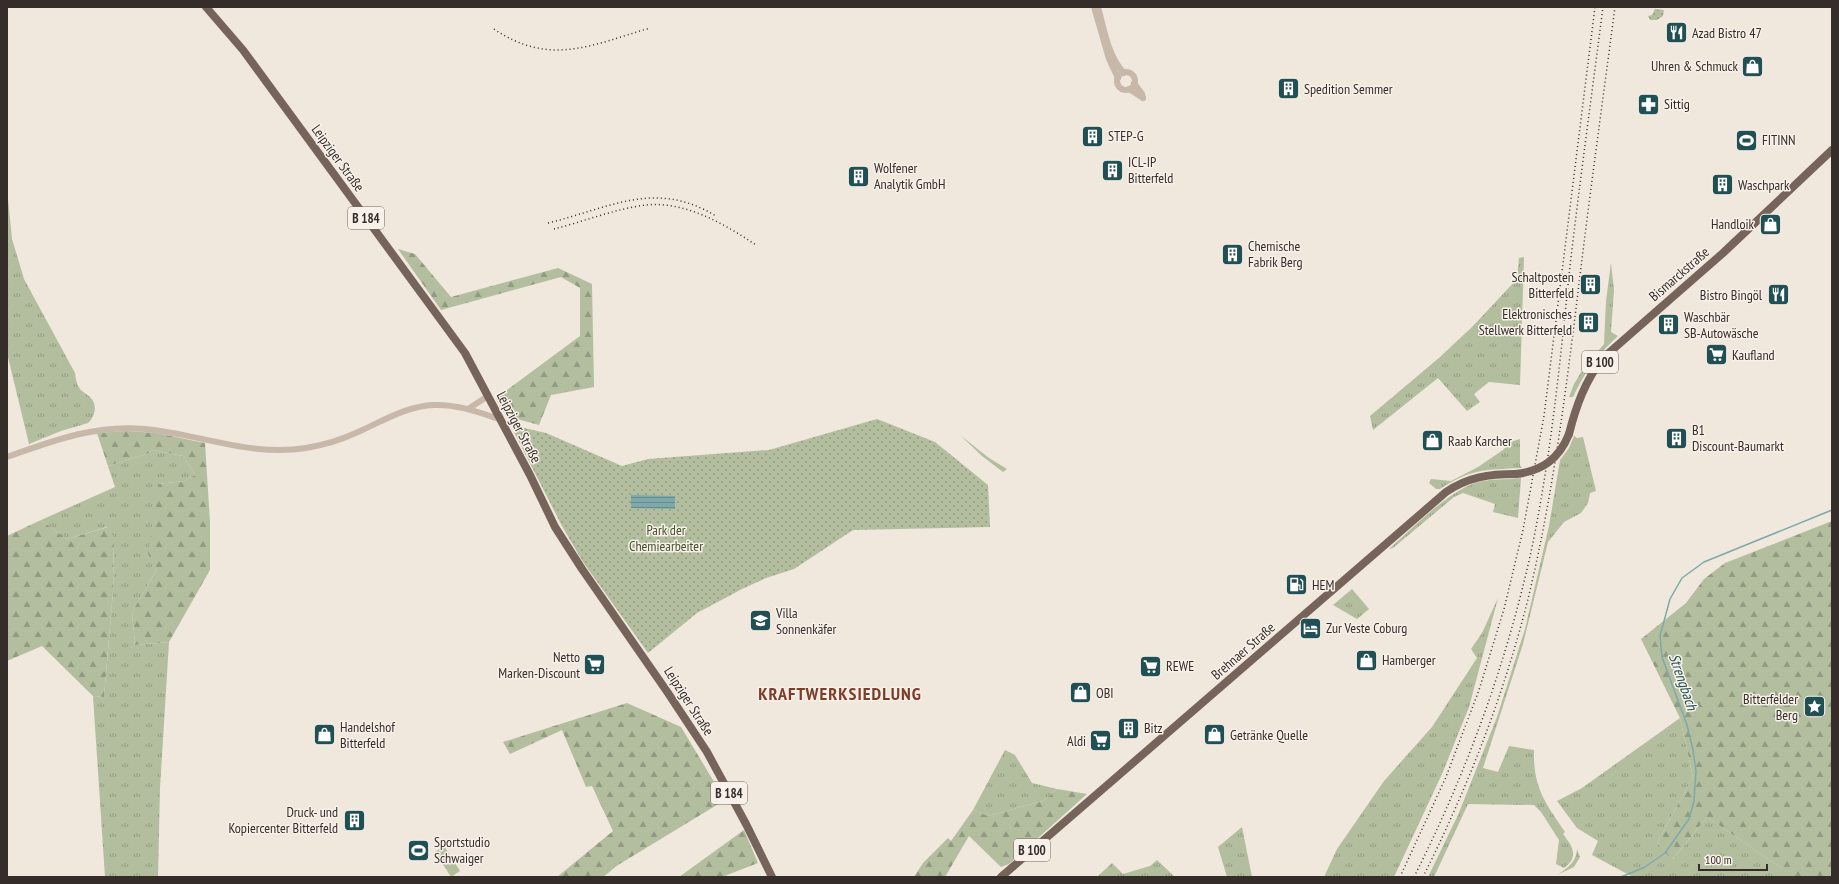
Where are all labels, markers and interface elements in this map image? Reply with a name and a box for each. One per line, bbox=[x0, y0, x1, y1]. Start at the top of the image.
restaurant icon: Azad Bistro 47 bbox=[1664, 20, 1690, 46]
place label: Azad Bistro 47 bbox=[1692, 24, 1762, 42]
shop icon: Uhren & Schmuck bbox=[1740, 53, 1766, 79]
place label: Uhren & Schmuck bbox=[1651, 57, 1739, 75]
building icon: Spedition Semmer bbox=[1275, 76, 1301, 102]
place label: Spedition Semmer bbox=[1304, 80, 1393, 98]
pharmacy icon: Sittig bbox=[1636, 91, 1662, 117]
place label: Sittig bbox=[1664, 95, 1690, 113]
street label: Leipziger Straße bbox=[308, 121, 368, 195]
building icon: STEP-G bbox=[1080, 123, 1106, 149]
place label: STEP-G bbox=[1108, 127, 1144, 145]
sports icon: FITINN bbox=[1734, 127, 1760, 153]
place label: FITINN bbox=[1762, 131, 1796, 149]
place label: ICL-IP Bitterfeld bbox=[1128, 153, 1173, 187]
building icon: ICL-IP Bitterfeld bbox=[1099, 157, 1125, 183]
place label: Wolfener Analytik GmbH bbox=[874, 159, 945, 193]
building icon: Wolfener Analytik GmbH bbox=[846, 163, 872, 189]
building icon: Waschpark bbox=[1710, 172, 1736, 198]
place label: Waschpark bbox=[1738, 176, 1790, 194]
road number: B 184 bbox=[348, 207, 384, 229]
shop icon: Handloik bbox=[1757, 211, 1783, 237]
place label: Handloik bbox=[1711, 215, 1755, 233]
place label: Chemische Fabrik Berg bbox=[1248, 237, 1303, 271]
building icon: Chemische Fabrik Berg bbox=[1220, 241, 1246, 267]
street label: Bismarckstraße bbox=[1645, 243, 1713, 305]
place label: Schaltposten Bitterfeld bbox=[1512, 268, 1574, 302]
building icon: Schaltposten Bitterfeld bbox=[1577, 272, 1603, 298]
restaurant icon: Bistro Bingöl bbox=[1765, 282, 1791, 308]
place label: Bistro Bingöl bbox=[1700, 286, 1763, 304]
place label: Elektronisches Stellwerk Bitterfeld bbox=[1479, 305, 1572, 339]
place label: Waschbär SB-Autowäsche bbox=[1684, 308, 1759, 342]
building icon: Elektronisches Stellwerk Bitterfeld bbox=[1575, 309, 1601, 335]
building icon: Waschbär SB-Autowäsche bbox=[1656, 312, 1682, 338]
supermarket icon: Kaufland bbox=[1704, 342, 1730, 368]
place label: Kaufland bbox=[1732, 346, 1775, 364]
road number: B 100 bbox=[1582, 351, 1618, 373]
street label: Leipziger Straße bbox=[493, 388, 545, 466]
place label: B1 Discount-Baumarkt bbox=[1692, 421, 1784, 455]
building icon: B1 Discount-Baumarkt bbox=[1664, 425, 1690, 451]
shop icon: Raab Karcher bbox=[1419, 428, 1445, 454]
place label: Raab Karcher bbox=[1448, 432, 1512, 450]
park label: Park der Chemiearbeiter bbox=[629, 521, 703, 555]
fuel station icon: HEM bbox=[1283, 572, 1309, 598]
place label: HEM bbox=[1312, 576, 1335, 594]
place label: Villa Sonnenkäfer bbox=[775, 604, 837, 638]
school or university icon: Villa Sonnenkäfer bbox=[747, 608, 773, 634]
hotel icon: Zur Veste Coburg bbox=[1297, 615, 1323, 641]
street label: Brehnaer Straße bbox=[1207, 618, 1279, 684]
place label: Zur Veste Coburg bbox=[1326, 619, 1407, 637]
shop icon: Hamberger bbox=[1353, 647, 1379, 673]
place label: Netto Marken-Discount bbox=[498, 648, 580, 682]
place label: Hamberger bbox=[1382, 651, 1436, 669]
water label: Strengbach bbox=[1665, 651, 1702, 714]
supermarket icon: Netto Marken-Discount bbox=[582, 652, 608, 678]
supermarket icon: REWE bbox=[1137, 653, 1163, 679]
place label: REWE bbox=[1166, 657, 1194, 675]
street label: Leipziger Straße bbox=[660, 663, 718, 739]
shop icon: OBI bbox=[1067, 680, 1093, 706]
district label: KRAFTWERKSIEDLUNG bbox=[758, 682, 922, 705]
place label: OBI bbox=[1096, 684, 1114, 702]
place label: Bitterfelder Berg bbox=[1743, 690, 1798, 724]
place icon: Bitterfelder Berg bbox=[1801, 694, 1827, 720]
building icon: Bitz bbox=[1116, 715, 1142, 741]
place label: Handelshof Bitterfeld bbox=[340, 718, 395, 752]
place label: Bitz bbox=[1144, 719, 1163, 737]
shop icon: Handelshof Bitterfeld bbox=[311, 722, 337, 748]
shop icon: Getränke Quelle bbox=[1202, 722, 1228, 748]
place label: Getränke Quelle bbox=[1230, 726, 1308, 744]
supermarket icon: Aldi bbox=[1088, 728, 1114, 754]
place label: Aldi bbox=[1067, 732, 1086, 750]
road number: B 184 bbox=[711, 782, 747, 804]
place label: Druck- und Kopiercenter Bitterfeld bbox=[228, 803, 338, 837]
building icon: Druck- und Kopiercenter Bitterfeld bbox=[341, 807, 367, 833]
place label: Sportstudio Schwaiger bbox=[434, 833, 490, 867]
sports icon: Sportstudio Schwaiger bbox=[406, 837, 432, 863]
road number: B 100 bbox=[1014, 839, 1050, 861]
scale bar bbox=[1699, 846, 1767, 872]
text: 100 m bbox=[1705, 852, 1732, 867]

